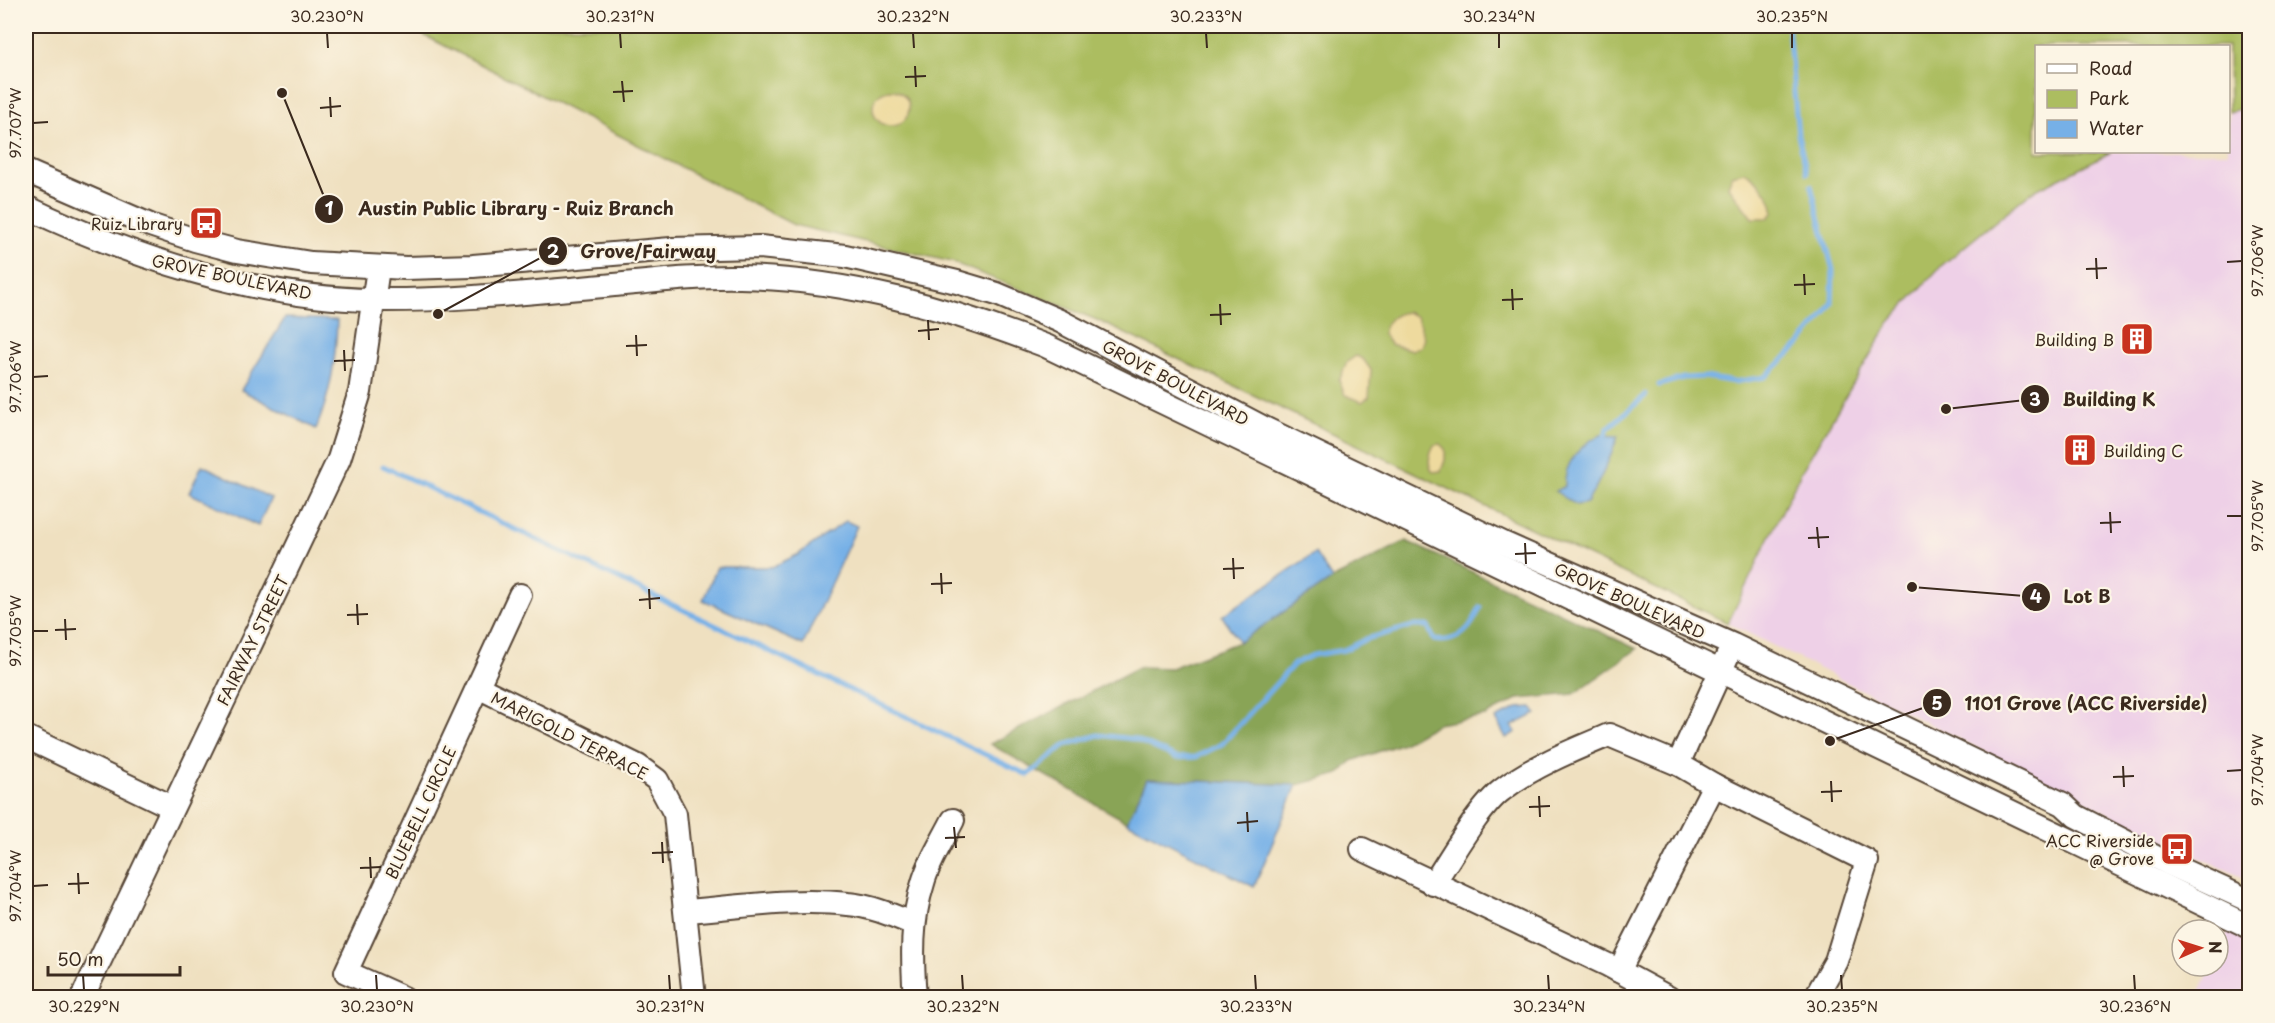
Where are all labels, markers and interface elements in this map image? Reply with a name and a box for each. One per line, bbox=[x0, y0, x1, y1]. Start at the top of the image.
text: 30.230°N bbox=[290, 4, 364, 27]
text: 30.231°N bbox=[585, 4, 655, 27]
text: 30.232°N bbox=[876, 4, 950, 27]
text: 30.233°N bbox=[1170, 4, 1242, 27]
text: 30.234°N bbox=[1462, 4, 1536, 27]
text: 30.235°N bbox=[1756, 4, 1828, 27]
legend bbox=[2035, 45, 2230, 153]
text: Road bbox=[2089, 54, 2133, 81]
text: Park bbox=[2089, 84, 2129, 111]
text: 97.707°W bbox=[3, 87, 26, 158]
text: Water bbox=[2089, 114, 2144, 141]
callout: Austin Public Library - Ruiz Branch bbox=[314, 191, 688, 227]
text: 1 bbox=[325, 194, 334, 221]
text: Austin Public Library - Ruiz Branch bbox=[357, 194, 674, 221]
bus stop icon: Ruiz Library bbox=[188, 205, 224, 241]
place label: Ruiz Library bbox=[91, 211, 183, 235]
text: 97.706°W bbox=[2245, 224, 2268, 297]
callout: Grove/Fairway bbox=[538, 233, 728, 269]
text: 2 bbox=[547, 237, 560, 264]
text: Grove/Fairway bbox=[580, 237, 716, 264]
street label: GROVE BOULEVARD bbox=[150, 247, 314, 305]
building icon: Building B bbox=[2119, 321, 2155, 357]
place label: Building B bbox=[2034, 327, 2114, 351]
street label: GROVE BOULEVARD bbox=[1098, 333, 1254, 431]
text: 97.706°W bbox=[3, 340, 26, 413]
callout: Building K bbox=[2020, 381, 2168, 417]
text: 3 bbox=[2029, 385, 2041, 412]
text: Building K bbox=[2063, 385, 2156, 412]
building icon: Building C bbox=[2062, 432, 2098, 468]
place label: Building C bbox=[2103, 438, 2183, 462]
text: 97.705°W bbox=[2245, 479, 2268, 552]
street label: GROVE BOULEVARD bbox=[1551, 556, 1709, 644]
street label: FAIRWAY STREET bbox=[210, 571, 294, 709]
callout: Lot B bbox=[2021, 579, 2123, 615]
text: 4 bbox=[2030, 582, 2042, 609]
text: Lot B bbox=[2063, 582, 2111, 609]
text: 97.705°W bbox=[3, 594, 26, 667]
street label: MARIGOLD TERRACE bbox=[487, 685, 653, 785]
callout: 1101 Grove (ACC Riverside) bbox=[1922, 685, 2220, 721]
text: 5 bbox=[1931, 689, 1943, 716]
text: 1101 Grove (ACC Riverside) bbox=[1964, 689, 2208, 716]
text: 97.704°W bbox=[2245, 733, 2268, 806]
street label: BLUEBELL CIRCLE bbox=[379, 741, 461, 883]
place label: ACC Riverside @ Grove bbox=[2046, 828, 2154, 870]
bus stop icon: ACC Riverside @ Grove bbox=[2159, 831, 2195, 867]
text: 97.704°W bbox=[3, 849, 26, 922]
north arrow bbox=[2170, 918, 2230, 978]
scale bar bbox=[48, 939, 180, 977]
text: N bbox=[2204, 940, 2228, 954]
text: 50 m bbox=[57, 945, 104, 972]
text: 30.229°N bbox=[48, 994, 120, 1017]
text: 30.230°N bbox=[340, 994, 414, 1017]
text: 30.231°N bbox=[635, 994, 705, 1017]
text: 30.232°N bbox=[926, 994, 1000, 1017]
text: 30.233°N bbox=[1220, 994, 1292, 1017]
text: 30.234°N bbox=[1512, 994, 1586, 1017]
text: 30.235°N bbox=[1806, 994, 1878, 1017]
text: 30.236°N bbox=[2099, 994, 2171, 1017]

